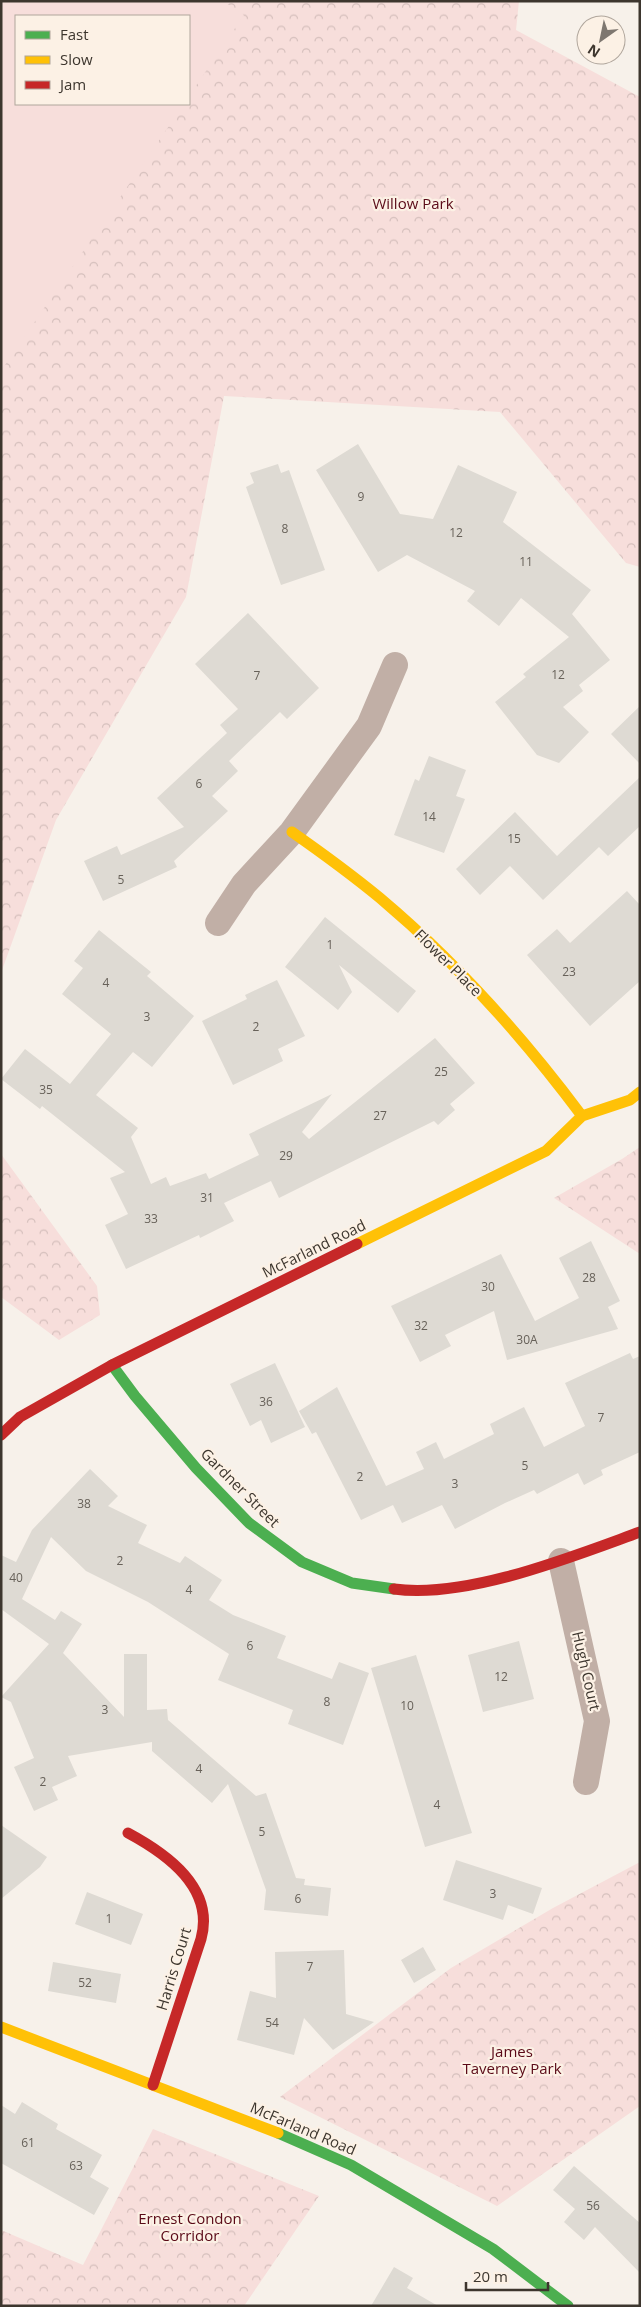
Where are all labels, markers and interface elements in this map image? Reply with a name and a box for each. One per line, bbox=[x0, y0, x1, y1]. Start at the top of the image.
legend bbox=[15, 15, 190, 105]
north arrow bbox=[576, 15, 626, 65]
text: Fast bbox=[60, 24, 89, 44]
text: N bbox=[584, 40, 604, 62]
text: Slow bbox=[60, 49, 93, 69]
text: Jam bbox=[58, 74, 86, 94]
park label: Willow Park bbox=[372, 193, 454, 213]
house number: 9 bbox=[358, 488, 365, 505]
house number: 8 bbox=[282, 520, 289, 537]
house number: 12 bbox=[449, 524, 463, 541]
house number: 11 bbox=[519, 553, 533, 570]
house number: 12 bbox=[551, 666, 565, 683]
house number: 7 bbox=[254, 667, 261, 684]
house number: 6 bbox=[196, 775, 203, 792]
house number: 14 bbox=[422, 808, 436, 825]
house number: 15 bbox=[507, 830, 521, 847]
house number: 5 bbox=[118, 871, 125, 888]
street label: Flower Place bbox=[411, 924, 487, 1000]
house number: 1 bbox=[327, 936, 333, 953]
house number: 23 bbox=[562, 963, 576, 980]
house number: 4 bbox=[103, 974, 110, 991]
house number: 3 bbox=[144, 1008, 151, 1025]
house number: 2 bbox=[253, 1018, 260, 1035]
house number: 25 bbox=[434, 1063, 448, 1080]
house number: 35 bbox=[39, 1081, 53, 1098]
house number: 27 bbox=[373, 1107, 387, 1124]
house number: 29 bbox=[279, 1147, 293, 1164]
house number: 31 bbox=[200, 1189, 214, 1206]
house number: 33 bbox=[144, 1210, 158, 1227]
street label: McFarland Road bbox=[258, 1214, 369, 1282]
house number: 28 bbox=[582, 1269, 596, 1286]
house number: 30 bbox=[481, 1278, 495, 1295]
house number: 32 bbox=[414, 1317, 428, 1334]
house number: 30A bbox=[516, 1331, 538, 1348]
house number: 36 bbox=[259, 1393, 273, 1410]
house number: 7 bbox=[598, 1409, 605, 1426]
street label: Gardner Street bbox=[197, 1443, 285, 1531]
house number: 5 bbox=[522, 1457, 529, 1474]
house number: 2 bbox=[357, 1468, 364, 1485]
house number: 3 bbox=[452, 1475, 459, 1492]
house number: 38 bbox=[77, 1495, 91, 1512]
house number: 2 bbox=[117, 1552, 124, 1569]
house number: 40 bbox=[9, 1569, 23, 1586]
house number: 4 bbox=[186, 1581, 193, 1598]
street label: Hugh Court bbox=[568, 1629, 606, 1712]
house number: 6 bbox=[247, 1637, 254, 1654]
house number: 12 bbox=[494, 1668, 508, 1685]
house number: 8 bbox=[324, 1693, 331, 1710]
house number: 10 bbox=[400, 1697, 414, 1714]
house number: 3 bbox=[102, 1701, 109, 1718]
house number: 4 bbox=[196, 1760, 203, 1777]
house number: 2 bbox=[40, 1773, 47, 1790]
house number: 4 bbox=[434, 1796, 441, 1813]
house number: 5 bbox=[259, 1823, 266, 1840]
house number: 3 bbox=[490, 1885, 497, 1902]
house number: 6 bbox=[295, 1890, 302, 1907]
house number: 1 bbox=[106, 1910, 112, 1927]
street label: Harris Court bbox=[151, 1925, 195, 2013]
house number: 7 bbox=[307, 1958, 314, 1975]
house number: 52 bbox=[78, 1974, 92, 1991]
house number: 54 bbox=[265, 2014, 279, 2031]
park label: James Taverney Park bbox=[462, 2041, 562, 2078]
street label: McFarland Road bbox=[247, 2097, 359, 2159]
house number: 61 bbox=[21, 2134, 35, 2151]
house number: 63 bbox=[69, 2157, 83, 2174]
house number: 56 bbox=[586, 2197, 600, 2214]
park label: Ernest Condon Corridor bbox=[138, 2208, 242, 2245]
scale bar bbox=[466, 2260, 548, 2292]
text: 20 m bbox=[473, 2266, 508, 2286]

